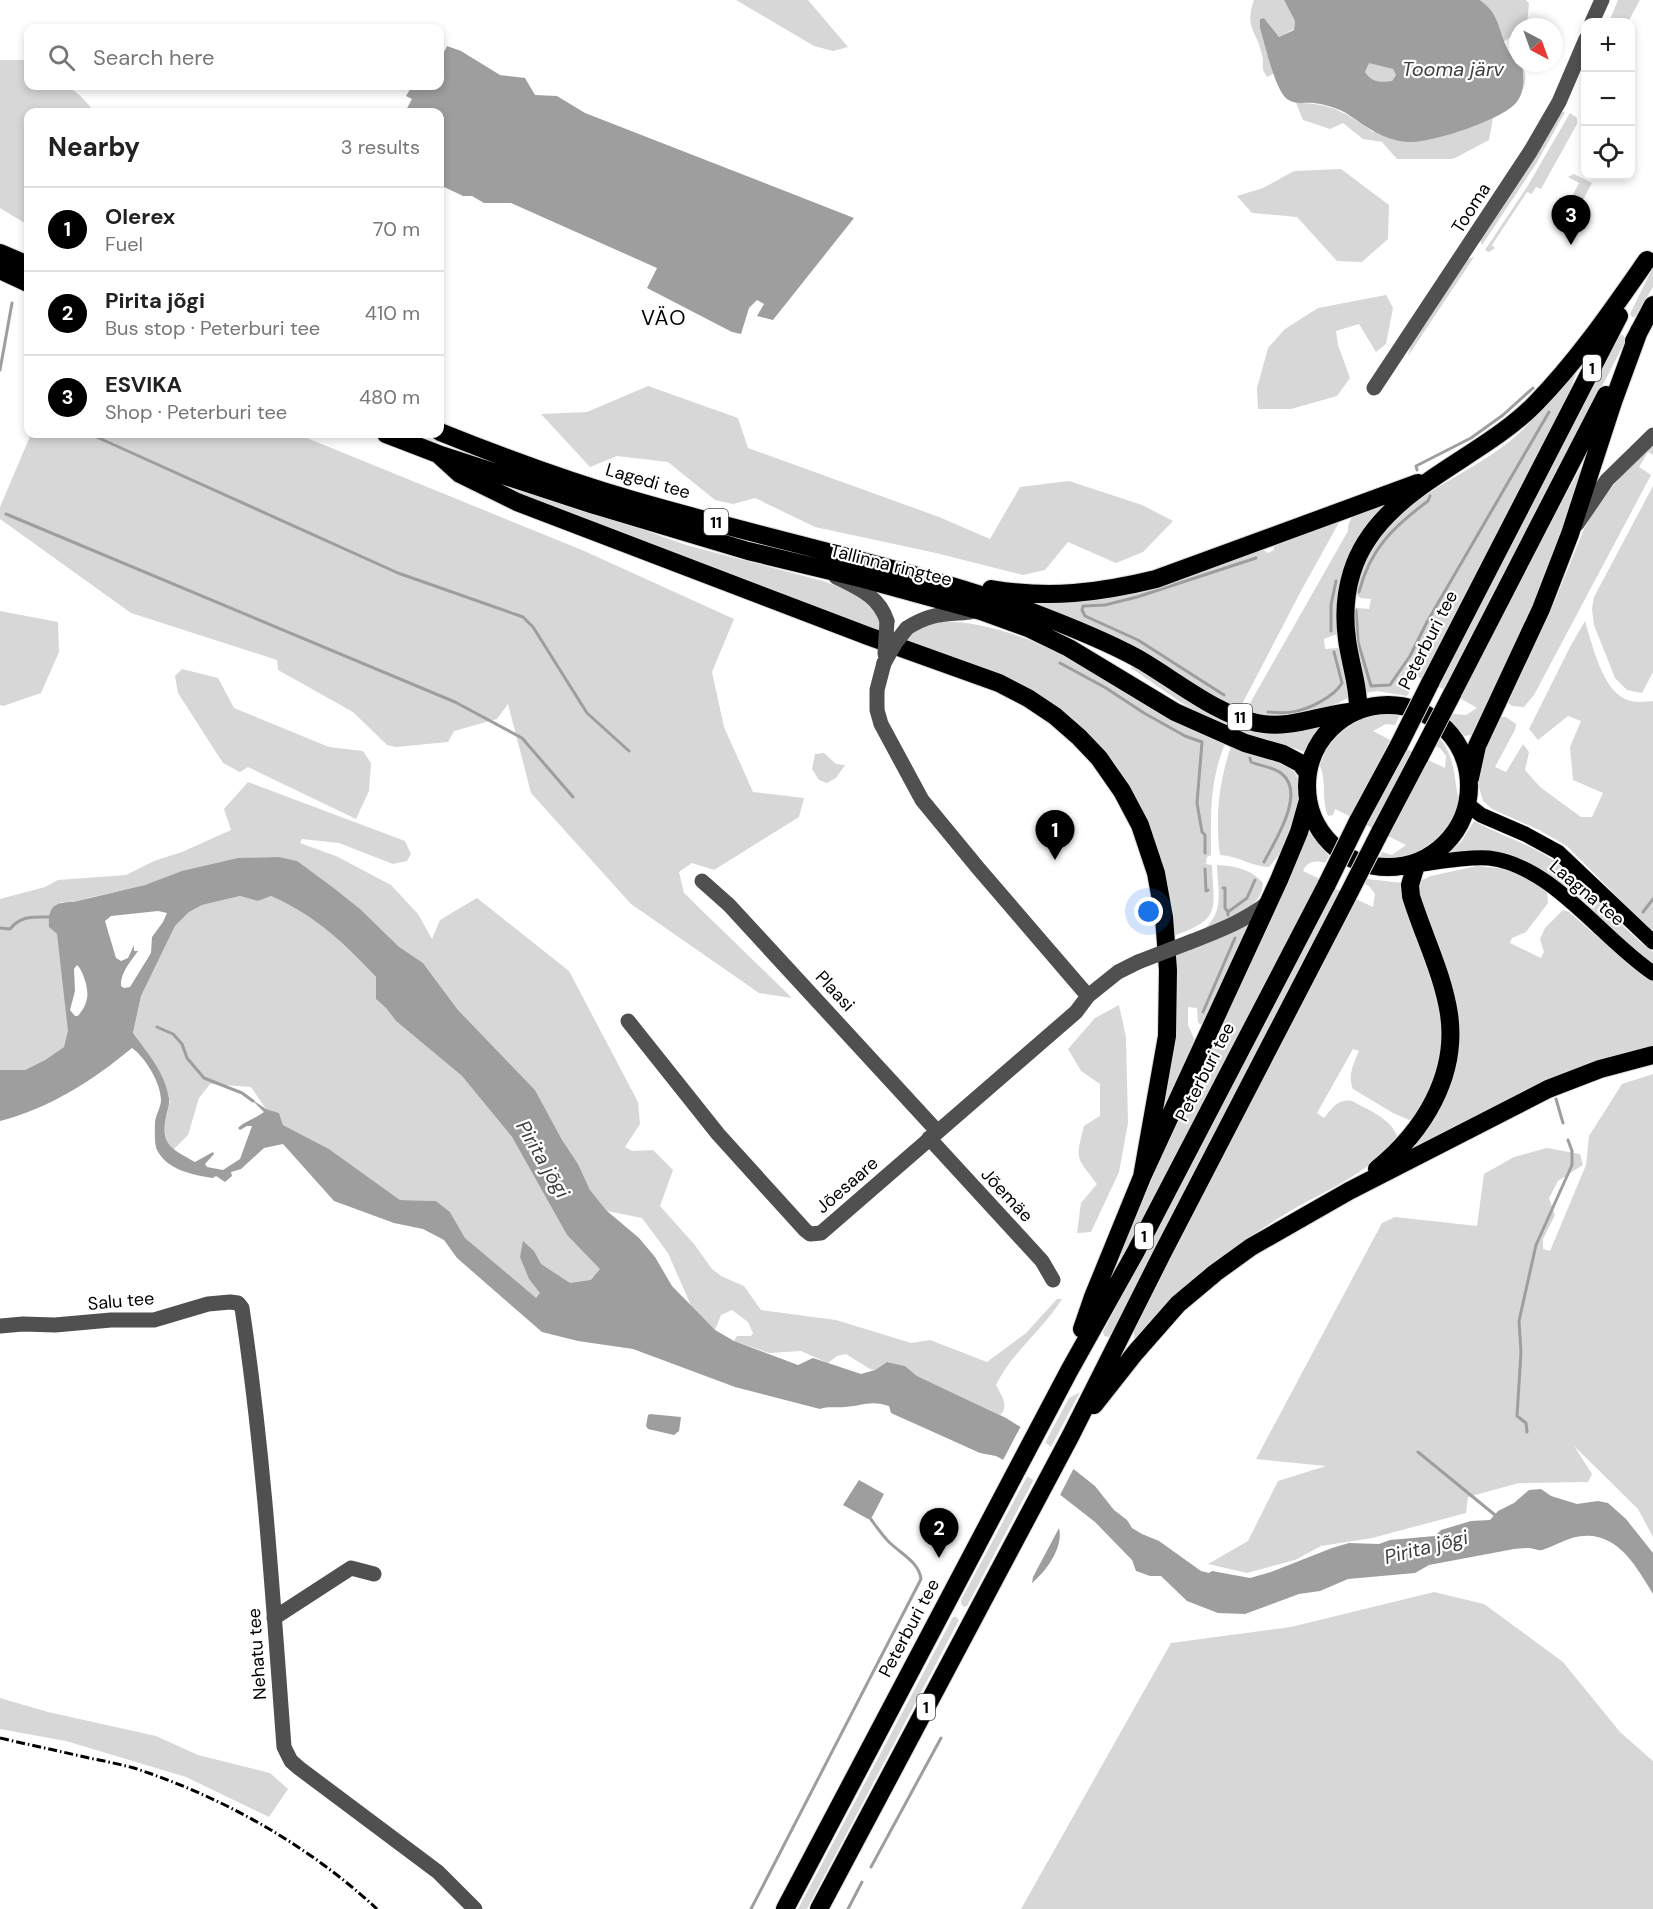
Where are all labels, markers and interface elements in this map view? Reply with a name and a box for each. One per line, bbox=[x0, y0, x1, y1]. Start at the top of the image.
north arrow bbox=[1509, 18, 1563, 72]
map controls bbox=[1581, 18, 1635, 180]
button: + bbox=[1581, 18, 1635, 72]
search box bbox=[24, 24, 444, 90]
icon: search bbox=[45, 41, 78, 74]
text: Search here bbox=[93, 43, 214, 72]
water label: Tooma järv bbox=[1402, 56, 1505, 82]
button: − bbox=[1581, 72, 1635, 126]
button: locate bbox=[1581, 126, 1635, 180]
text: Nearby bbox=[48, 130, 140, 164]
text: 3 results bbox=[341, 134, 420, 160]
street label: Tooma bbox=[1446, 178, 1496, 238]
pin: 3 bbox=[1552, 196, 1590, 245]
text: Olerex bbox=[105, 202, 175, 231]
text: 1 bbox=[64, 216, 71, 242]
text: 70 m bbox=[373, 216, 420, 242]
text: Fuel bbox=[105, 231, 143, 257]
text: Pirita jõgi bbox=[105, 286, 205, 315]
text: 2 bbox=[62, 300, 73, 326]
text: 410 m bbox=[365, 300, 420, 326]
district label: VÄO bbox=[641, 304, 687, 332]
text: Bus stop · Peterburi tee bbox=[105, 315, 320, 341]
road number: 1 bbox=[1583, 355, 1601, 381]
text: ESVIKA bbox=[105, 370, 182, 399]
text: 3 bbox=[61, 384, 74, 410]
text: 480 m bbox=[359, 384, 420, 410]
text: Shop · Peterburi tee bbox=[105, 399, 287, 425]
street label: Lagedi tee bbox=[603, 457, 693, 505]
road number: 11 bbox=[704, 509, 728, 535]
street label: Tallinna ringtee bbox=[828, 538, 954, 592]
street label: Peterburi tee bbox=[1393, 586, 1463, 694]
road number: 11 bbox=[1228, 704, 1252, 730]
pin: 1 bbox=[1036, 810, 1074, 860]
street label: Laagna tee bbox=[1544, 854, 1630, 932]
your location bbox=[1134, 897, 1163, 926]
street label: Plaasi bbox=[810, 965, 860, 1017]
street label: Peterburi tee bbox=[1170, 1018, 1240, 1126]
water label: Pirita jõgi bbox=[510, 1115, 576, 1204]
street label: Jõesaare bbox=[811, 1151, 883, 1219]
street label: Jõemäe bbox=[976, 1163, 1038, 1227]
road number: 1 bbox=[1135, 1223, 1153, 1249]
street label: Salu tee bbox=[87, 1286, 155, 1316]
pin: 2 bbox=[920, 1508, 958, 1558]
water label: Pirita jõgi bbox=[1381, 1524, 1472, 1570]
street label: Peterburi tee bbox=[873, 1575, 945, 1681]
street label: Nehatu tee bbox=[242, 1607, 272, 1701]
road number: 1 bbox=[917, 1694, 935, 1720]

